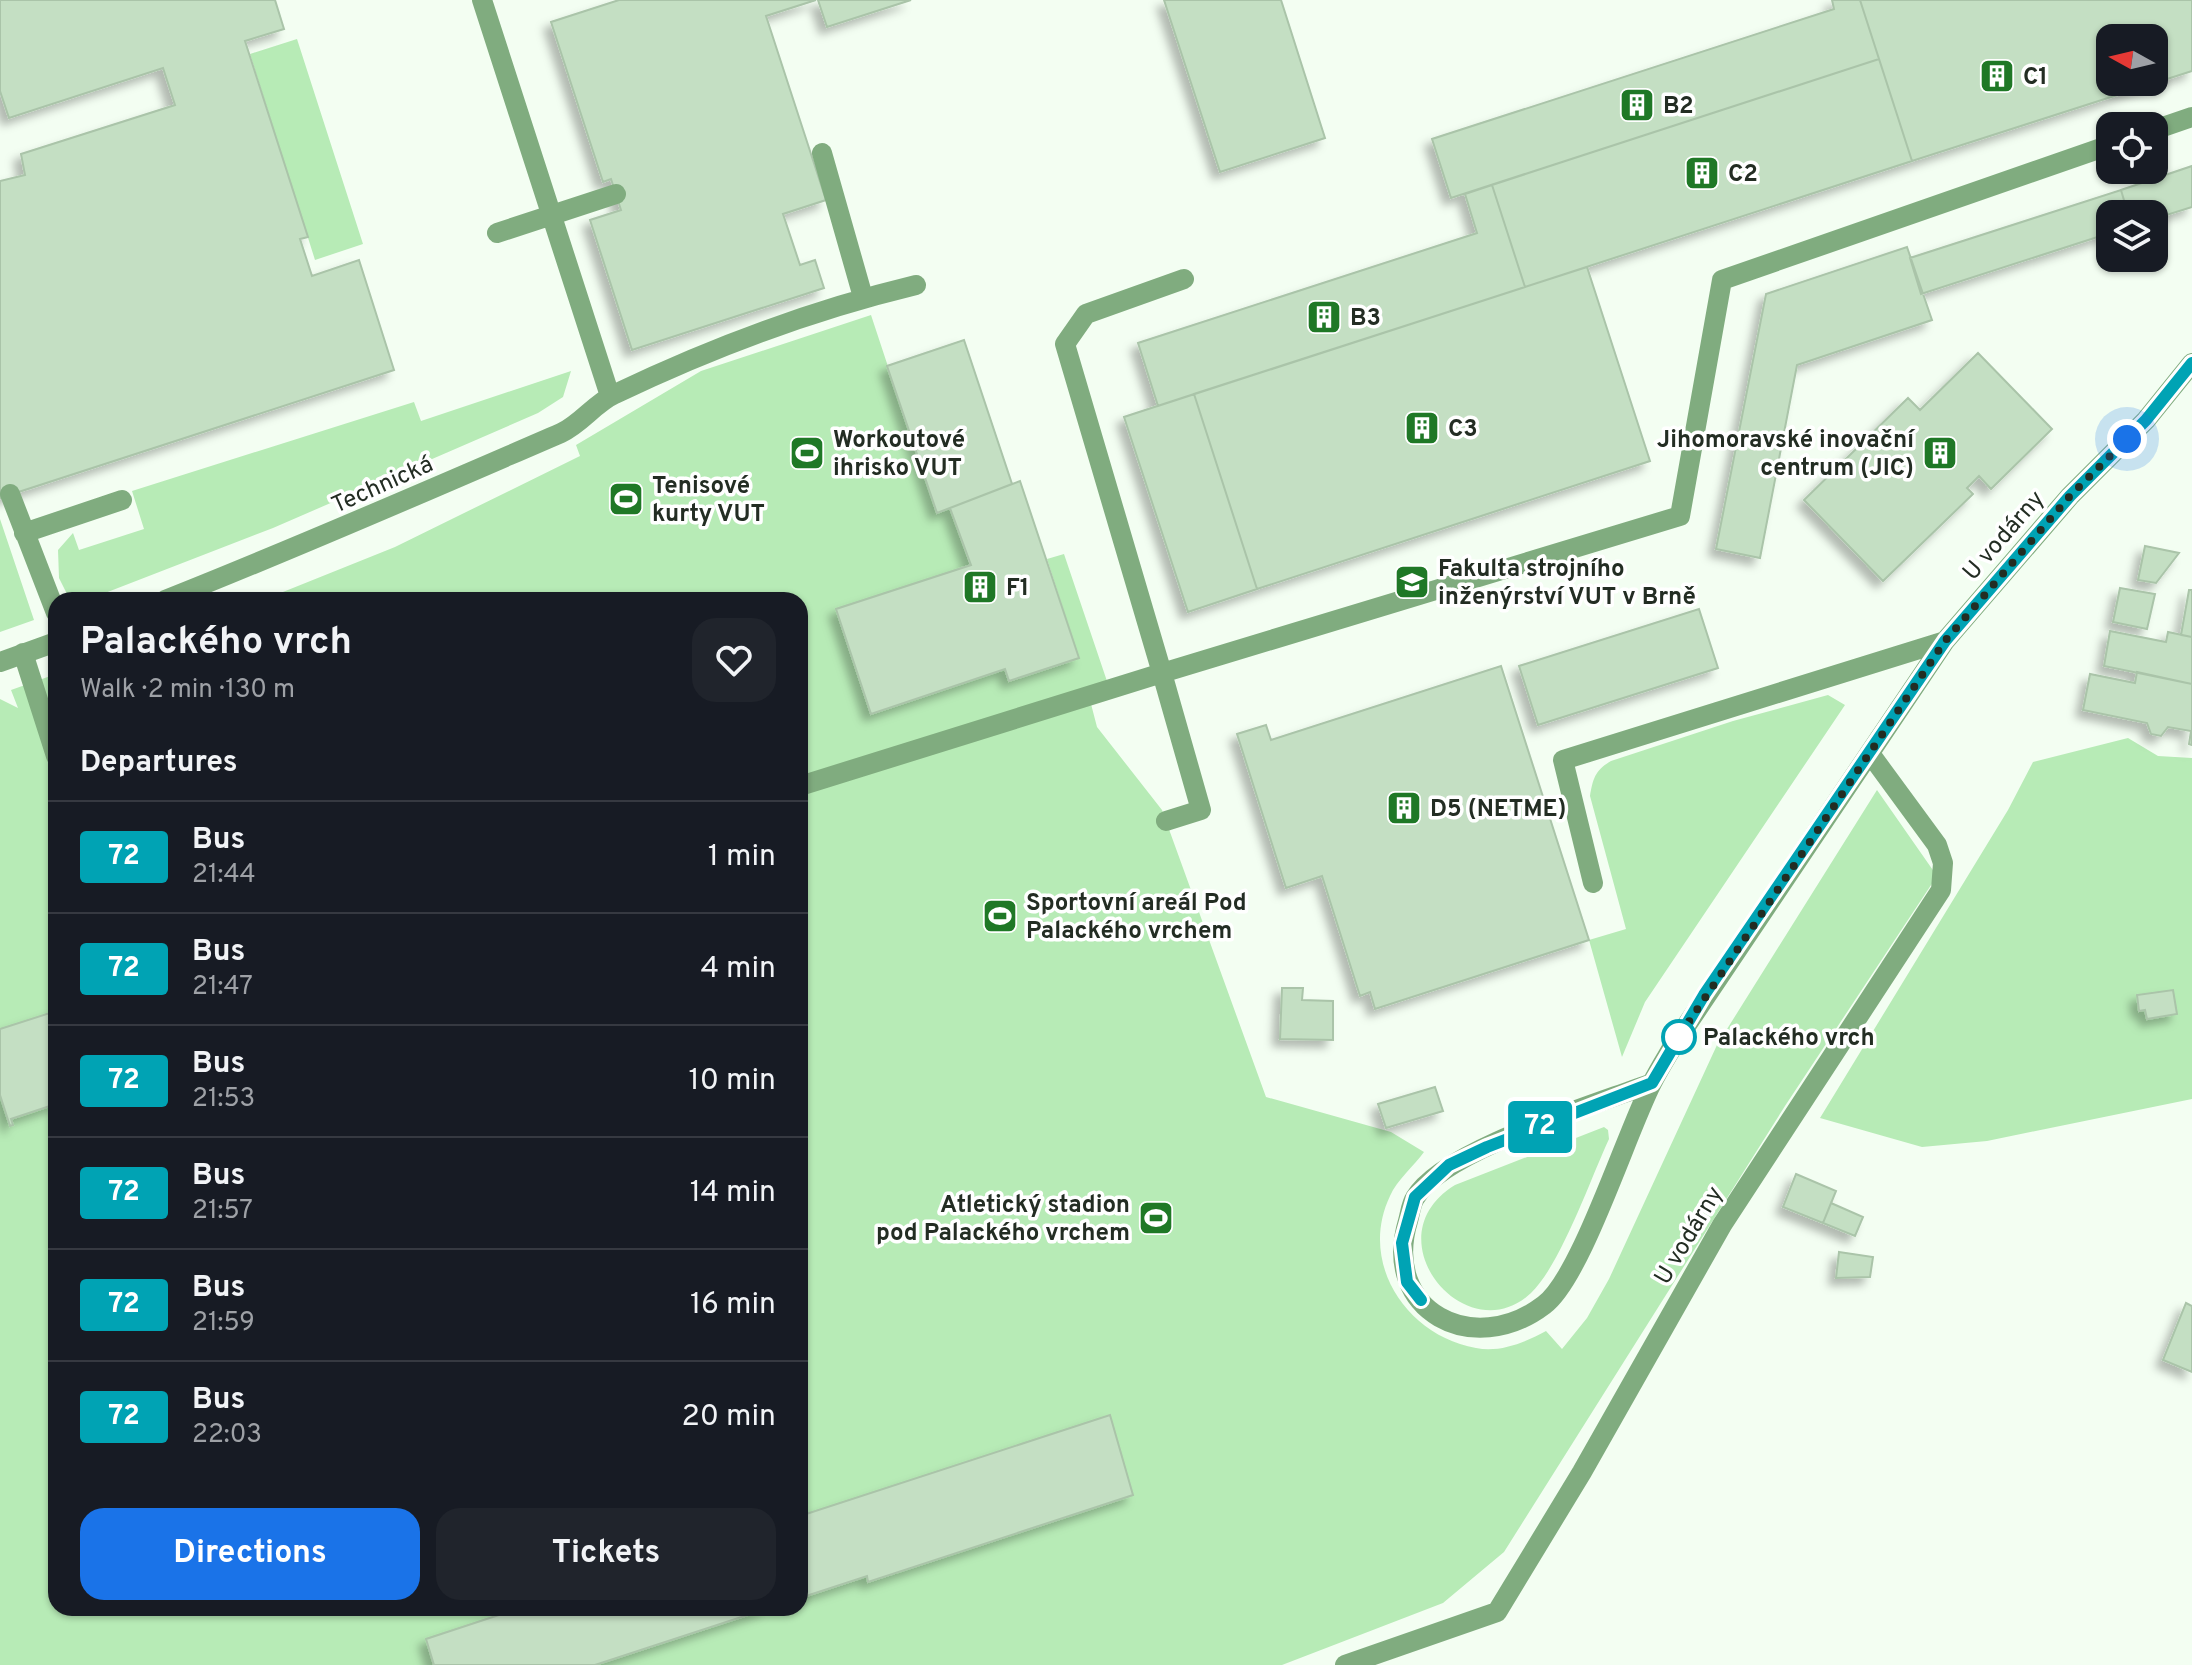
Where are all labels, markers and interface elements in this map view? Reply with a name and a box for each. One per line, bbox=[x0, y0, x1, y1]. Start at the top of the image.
north arrow bbox=[2096, 24, 2168, 96]
map controls bbox=[2096, 24, 2168, 272]
building icon: C1 bbox=[1978, 57, 2016, 95]
place label: C1 bbox=[2023, 63, 2048, 93]
building icon: B2 bbox=[1618, 86, 1656, 124]
place label: B2 bbox=[1663, 92, 1694, 122]
button: locate bbox=[2096, 112, 2168, 184]
building icon: C2 bbox=[1683, 154, 1721, 192]
place label: C2 bbox=[1728, 160, 1758, 190]
button: layers bbox=[2096, 200, 2168, 272]
building icon: B3 bbox=[1305, 298, 1343, 336]
place label: B3 bbox=[1350, 304, 1381, 334]
building icon: C3 bbox=[1403, 409, 1441, 447]
place label: C3 bbox=[1448, 415, 1478, 445]
your location bbox=[2107, 419, 2147, 459]
place label: Workoutové ihrisko VUT bbox=[833, 426, 965, 484]
place label: Jihomoravské inovační centrum (JIC) bbox=[1657, 426, 1916, 484]
sports icon: Workoutové ihrisko VUT bbox=[788, 434, 826, 472]
building icon: Jihomoravské inovační centrum (JIC) bbox=[1921, 434, 1959, 472]
street label: Technická bbox=[327, 450, 438, 521]
place label: Tenisové kurty VUT bbox=[652, 472, 765, 530]
sports icon: Tenisové kurty VUT bbox=[607, 480, 645, 518]
street label: U vodárny bbox=[1957, 485, 2052, 588]
place label: Fakulta strojního inženýrství VUT v Brně bbox=[1438, 555, 1696, 613]
school or university icon: Fakulta strojního inženýrství VUT v Brně bbox=[1393, 563, 1431, 601]
building icon: F1 bbox=[961, 568, 999, 606]
place label: F1 bbox=[1006, 574, 1029, 604]
button: heart bbox=[692, 618, 776, 702]
text: Palackého vrch bbox=[80, 619, 352, 668]
text: Walk · 2 min · 130 m bbox=[80, 674, 295, 707]
text: Departures bbox=[80, 745, 238, 782]
building icon: D5 (NETME) bbox=[1385, 789, 1423, 827]
place label: D5 (NETME) bbox=[1430, 795, 1567, 825]
text: Bus bbox=[192, 822, 245, 859]
text: 72 bbox=[108, 839, 140, 875]
text: 1 min bbox=[708, 839, 776, 876]
text: 21:44 bbox=[192, 859, 256, 892]
place label: Sportovní areál Pod Palackého vrchem bbox=[1026, 889, 1246, 947]
sports icon: Sportovní areál Pod Palackého vrchem bbox=[981, 897, 1019, 935]
text: Bus bbox=[192, 934, 245, 971]
text: 72 bbox=[108, 951, 140, 987]
text: 4 min bbox=[700, 951, 776, 988]
text: 21:47 bbox=[192, 971, 253, 1004]
marker: Palackého vrch bbox=[1662, 1020, 1696, 1054]
place label: Palackého vrch bbox=[1703, 1024, 1875, 1054]
text: Bus bbox=[192, 1046, 245, 1083]
text: 72 bbox=[108, 1063, 140, 1099]
text: 10 min bbox=[689, 1063, 776, 1100]
text: 21:53 bbox=[192, 1083, 255, 1116]
line badge: 72 bbox=[1504, 1101, 1576, 1153]
text: 72 bbox=[1524, 1109, 1556, 1145]
text: Bus bbox=[192, 1158, 245, 1195]
text: 72 bbox=[108, 1175, 140, 1211]
text: 14 min bbox=[690, 1175, 776, 1212]
street label: U vodárny bbox=[1649, 1181, 1731, 1291]
place label: Atletický stadion pod Palackého vrchem bbox=[876, 1191, 1130, 1249]
text: 21:57 bbox=[192, 1195, 253, 1228]
sports icon: Atletický stadion pod Palackého vrchem bbox=[1137, 1199, 1175, 1237]
text: Bus bbox=[192, 1270, 245, 1307]
text: 72 bbox=[108, 1287, 140, 1323]
text: 16 min bbox=[690, 1287, 776, 1324]
text: 21:59 bbox=[192, 1307, 255, 1340]
text: Bus bbox=[192, 1382, 245, 1419]
text: 72 bbox=[108, 1399, 140, 1435]
text: 20 min bbox=[681, 1399, 776, 1436]
text: 22:03 bbox=[192, 1419, 262, 1452]
button: Directions bbox=[80, 1508, 420, 1600]
button: Tickets bbox=[436, 1508, 776, 1600]

